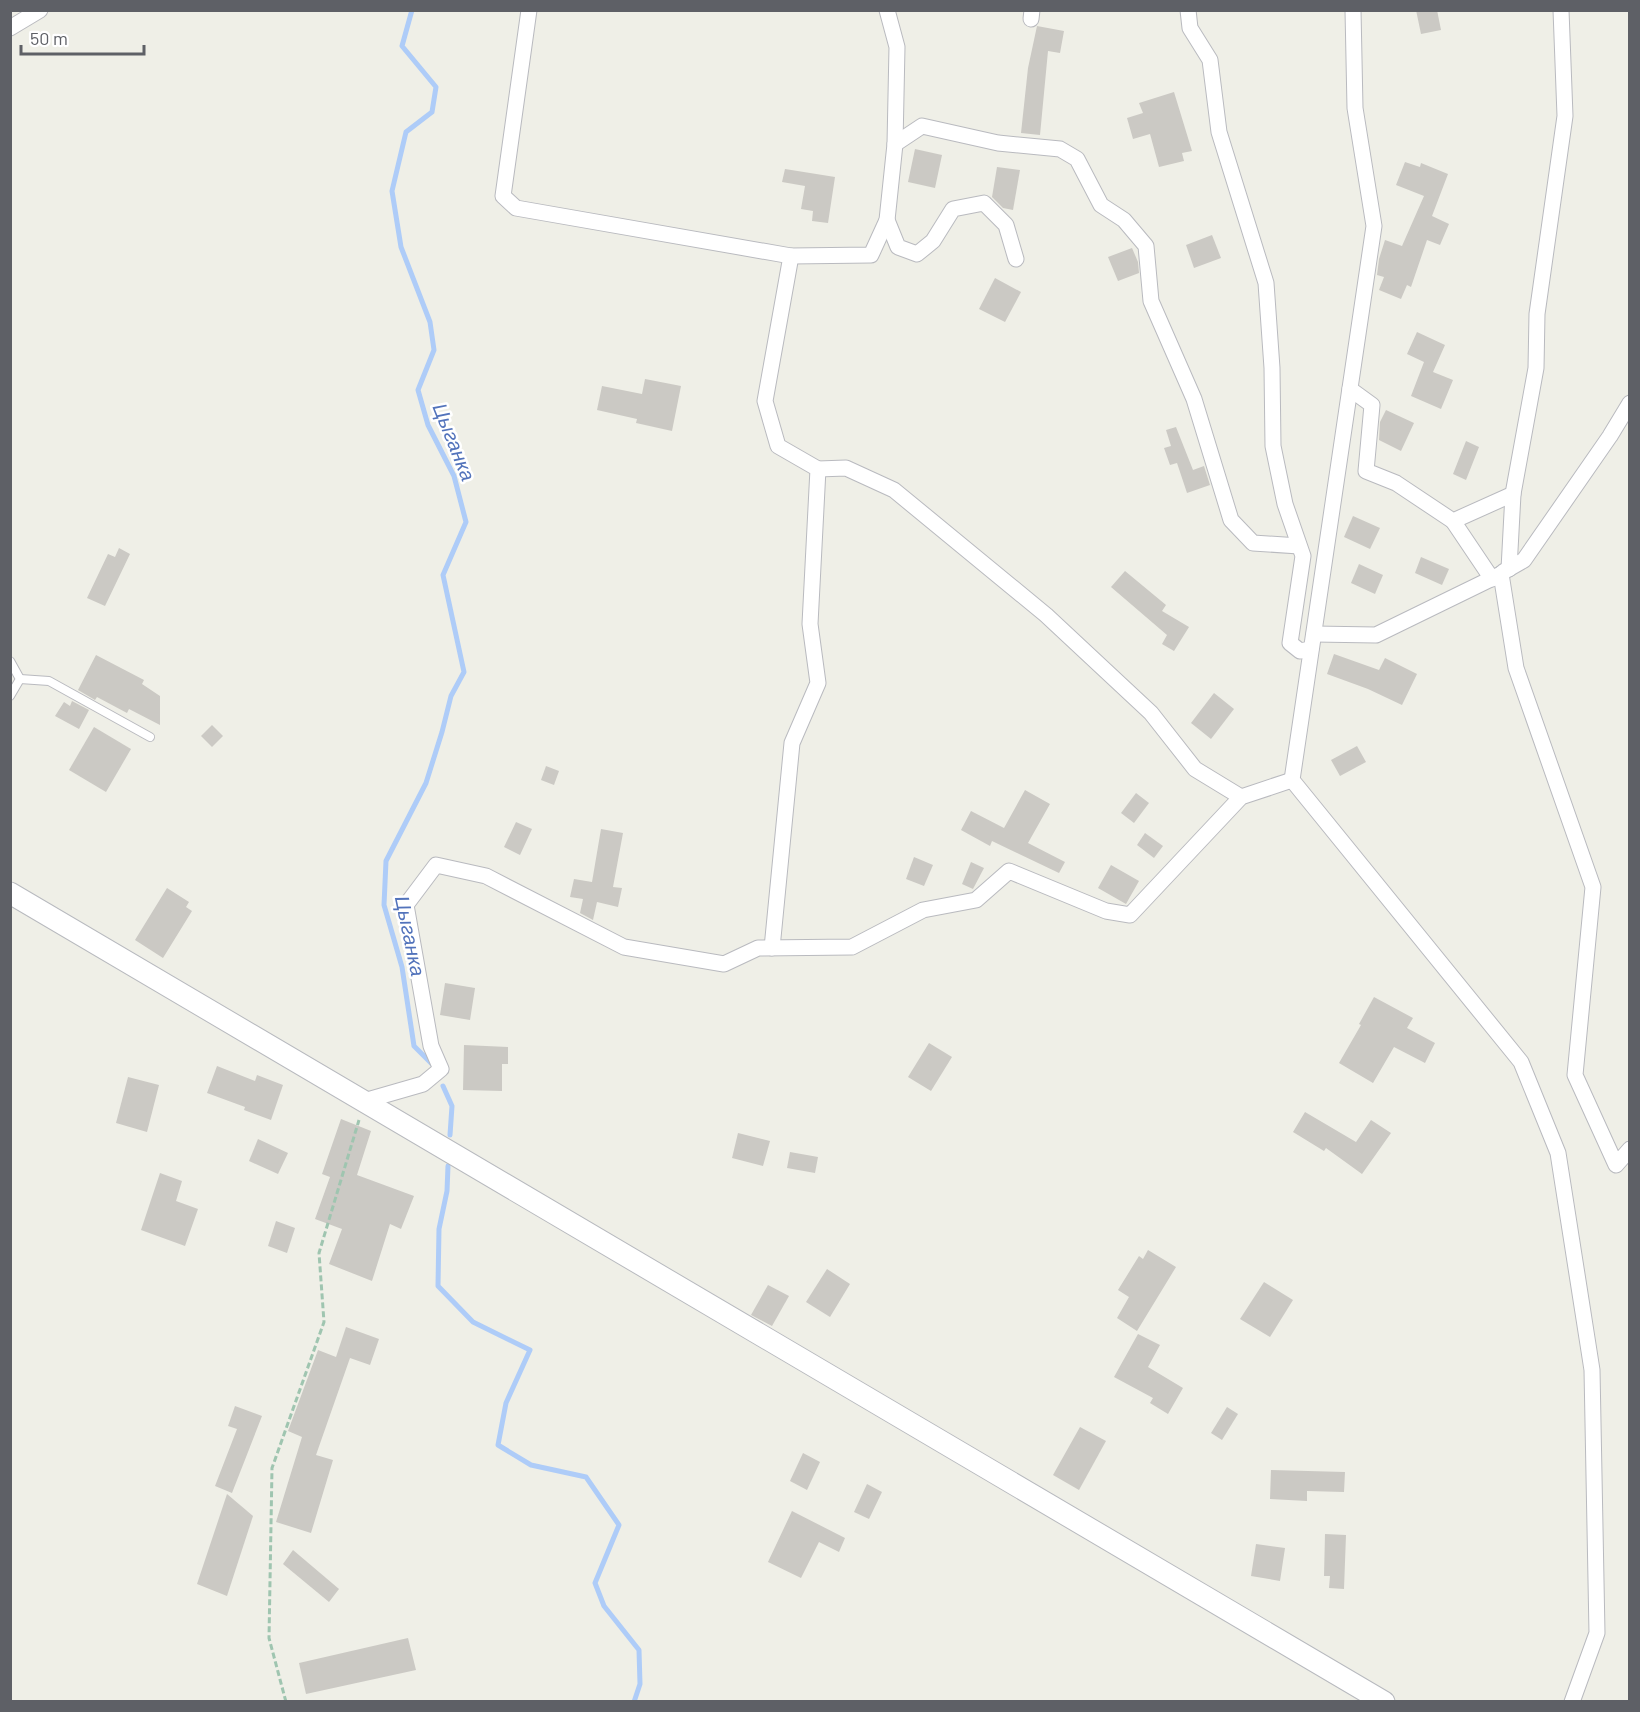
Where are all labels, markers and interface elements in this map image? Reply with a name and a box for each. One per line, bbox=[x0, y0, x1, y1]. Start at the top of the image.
scale bar bbox=[21, 18, 144, 56]
text: 50 m bbox=[30, 27, 68, 49]
water label: Цыганка bbox=[429, 399, 481, 484]
water label: Цыганка bbox=[391, 893, 431, 978]

